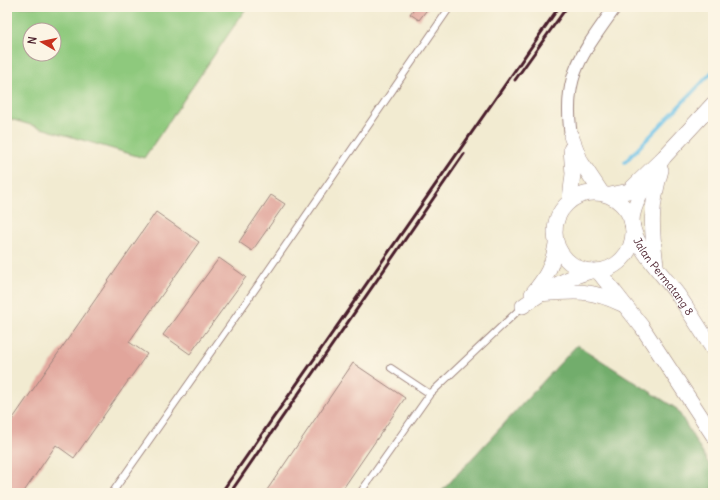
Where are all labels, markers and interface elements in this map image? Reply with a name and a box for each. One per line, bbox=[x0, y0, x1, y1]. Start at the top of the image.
north arrow bbox=[22, 22, 62, 62]
text: N bbox=[25, 36, 40, 45]
street label: Jalan Permatang 8 bbox=[630, 235, 697, 318]

